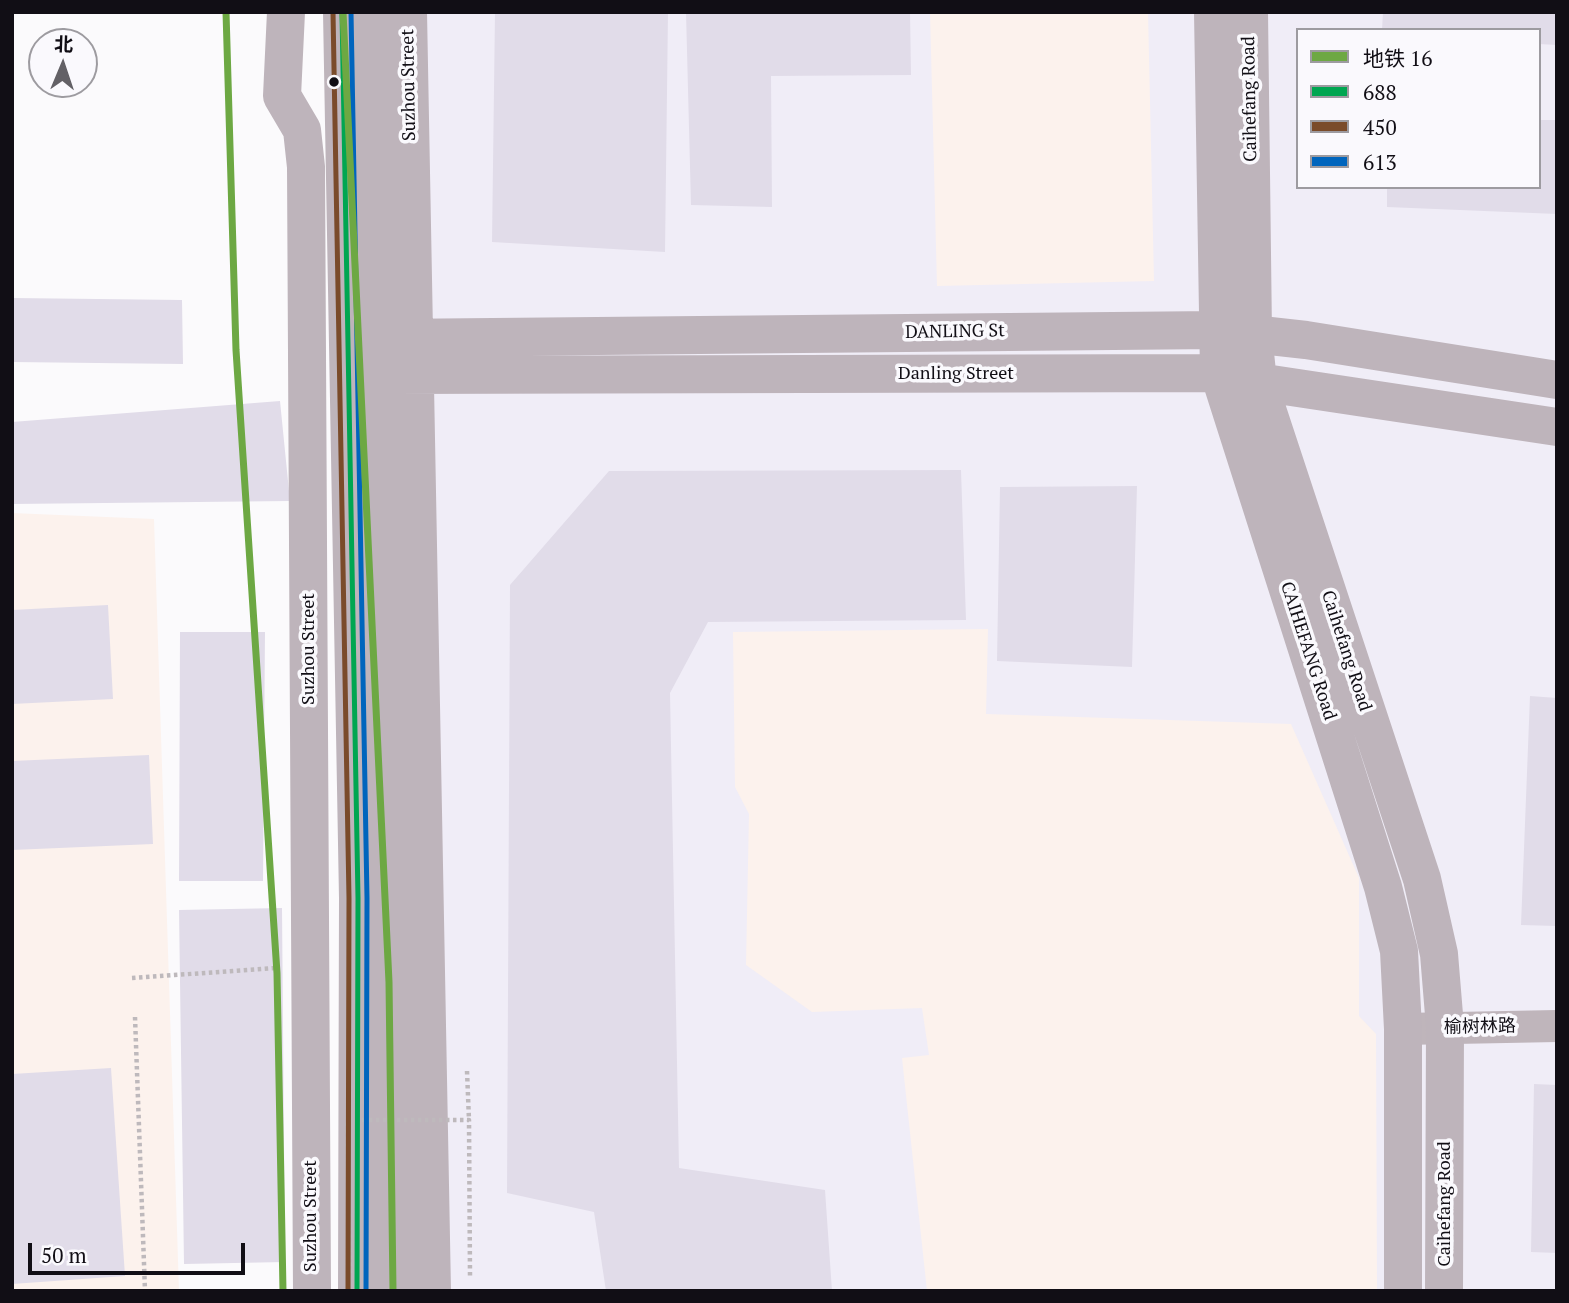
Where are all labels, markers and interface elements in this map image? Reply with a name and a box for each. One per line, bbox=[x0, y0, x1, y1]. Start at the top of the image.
north arrow bbox=[28, 28, 98, 98]
legend bbox=[1296, 28, 1541, 189]
street label: Suzhou Street bbox=[397, 29, 421, 141]
text: 北 bbox=[54, 31, 74, 56]
street label: Caihefang Road bbox=[1238, 36, 1262, 162]
text: 地铁 16 bbox=[1363, 44, 1433, 72]
unlabelled marker bbox=[327, 75, 341, 89]
text: 688 bbox=[1363, 78, 1397, 106]
text: 450 bbox=[1363, 113, 1397, 141]
text: 613 bbox=[1363, 148, 1397, 176]
street label: DANLING St bbox=[905, 320, 1005, 344]
street label: Danling Street bbox=[898, 363, 1014, 385]
street label: CAIHEFANG Road bbox=[1275, 579, 1341, 723]
street label: Caihefang Road bbox=[1316, 588, 1376, 714]
street label: Suzhou Street bbox=[298, 593, 320, 705]
street label: 榆树林路 bbox=[1444, 1016, 1516, 1038]
street label: Caihefang Road bbox=[1434, 1141, 1456, 1267]
street label: Suzhou Street bbox=[300, 1160, 322, 1272]
scale bar bbox=[32, 1230, 248, 1274]
text: 50 m bbox=[41, 1241, 87, 1269]

